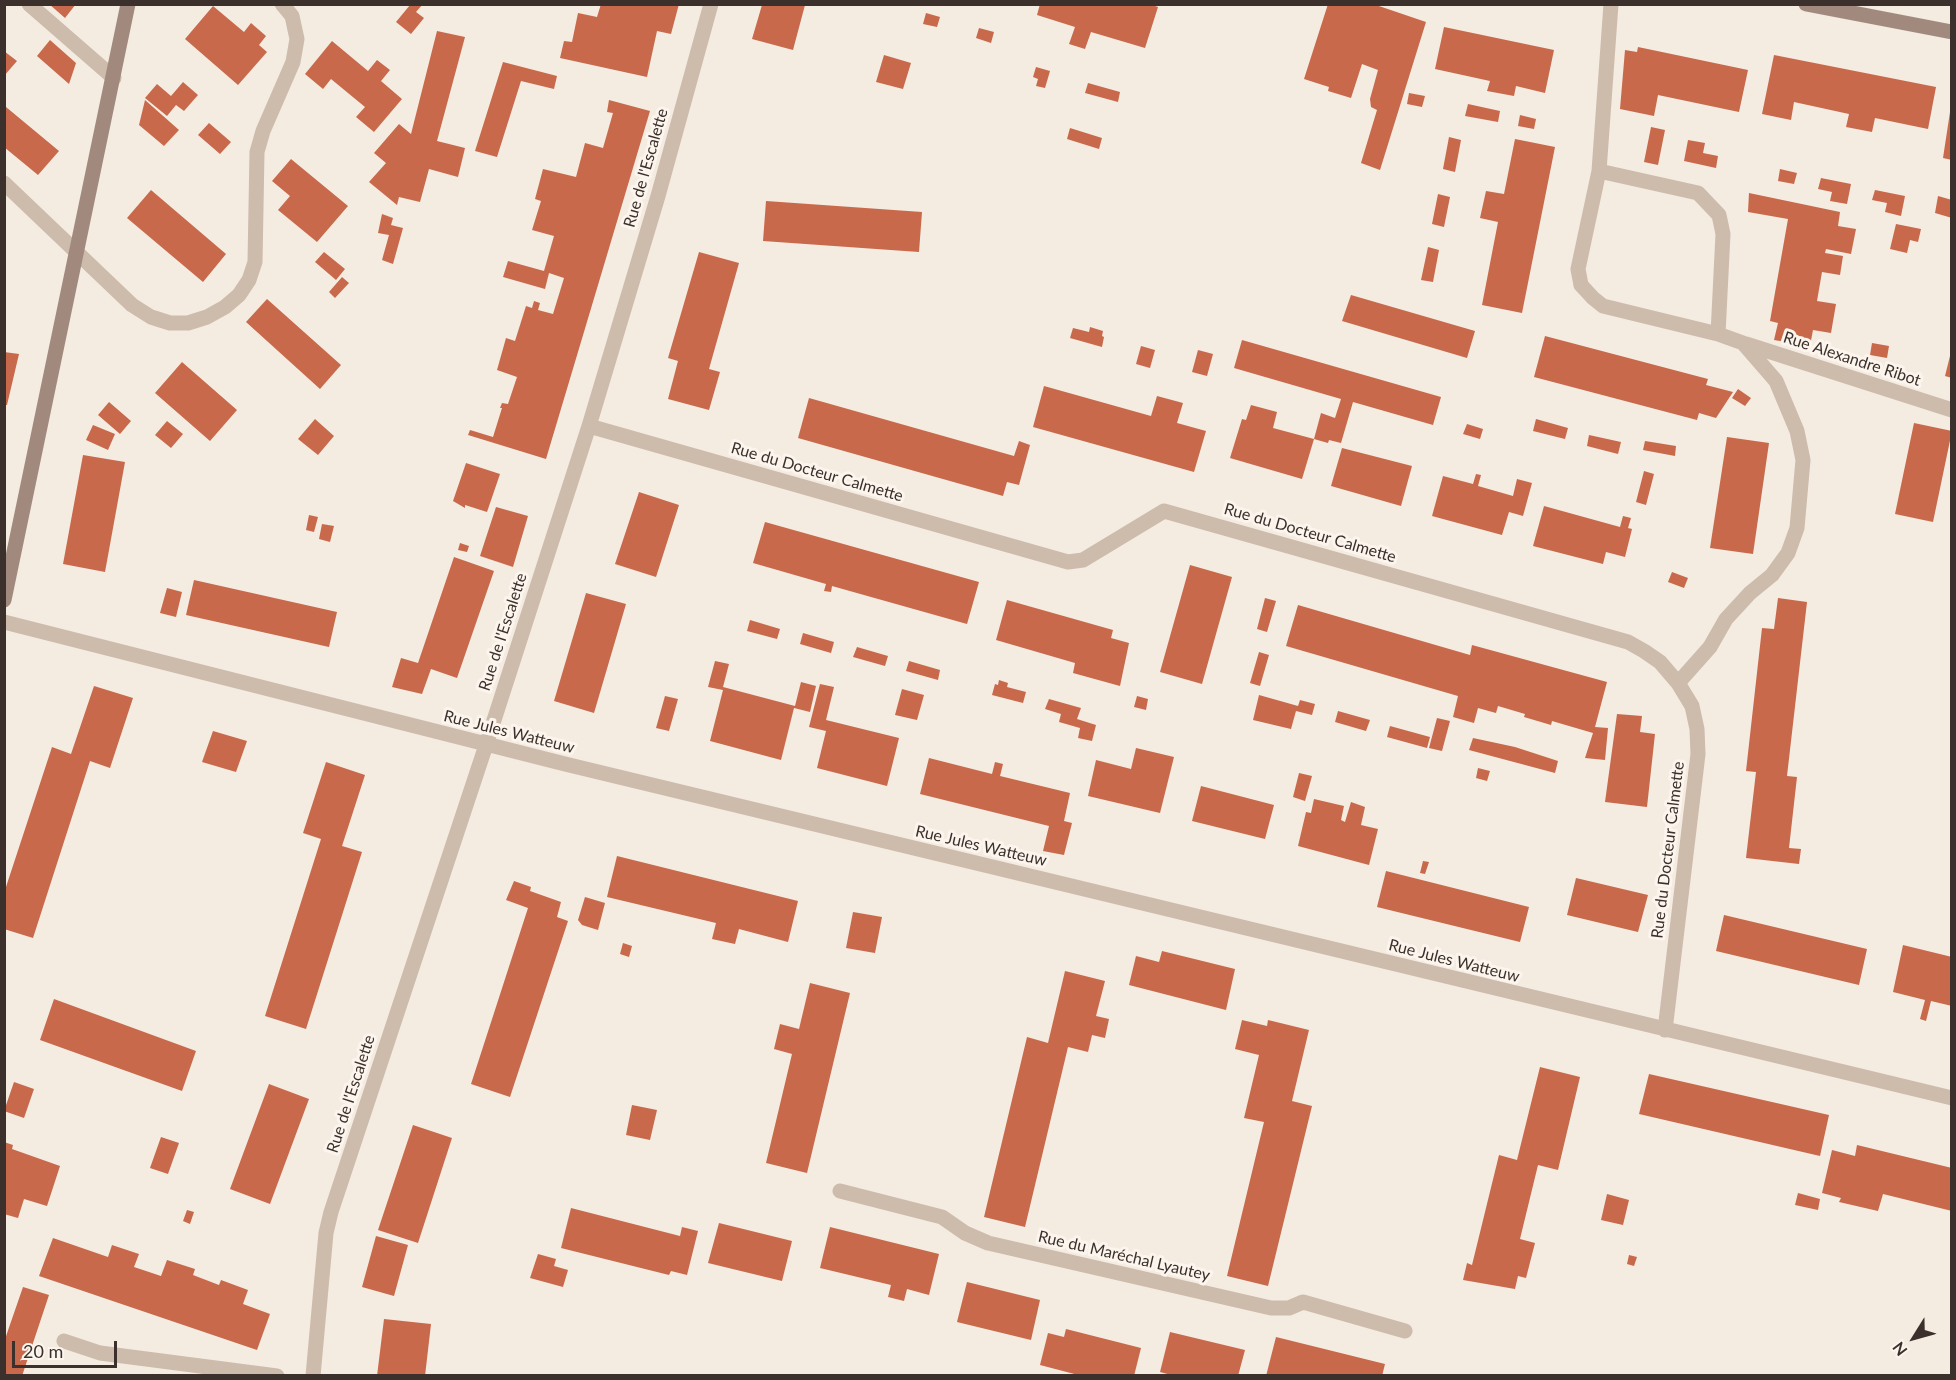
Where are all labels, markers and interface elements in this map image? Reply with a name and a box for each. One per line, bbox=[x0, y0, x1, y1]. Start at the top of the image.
street label: Rue de l'Escalette bbox=[620, 106, 672, 230]
street label: Rue Alexandre Ribot bbox=[1781, 328, 1923, 390]
street label: Rue du Docteur Calmette bbox=[729, 438, 905, 506]
street label: Rue du Docteur Calmette bbox=[1222, 499, 1398, 567]
street label: Rue de l'Escalette bbox=[475, 571, 531, 693]
street label: Rue Jules Watteuw bbox=[442, 706, 576, 758]
street label: Rue du Docteur Calmette bbox=[1648, 760, 1688, 940]
street label: Rue Jules Watteuw bbox=[913, 822, 1049, 870]
street label: Rue Jules Watteuw bbox=[1387, 935, 1521, 987]
street label: Rue de l'Escalette bbox=[323, 1033, 379, 1155]
street label: Rue du Maréchal Lyautey bbox=[1036, 1227, 1212, 1285]
north arrow bbox=[1884, 1308, 1944, 1368]
scale bar bbox=[15, 1329, 120, 1367]
text: N bbox=[1888, 1338, 1911, 1360]
text: 20 m bbox=[23, 1340, 63, 1362]

